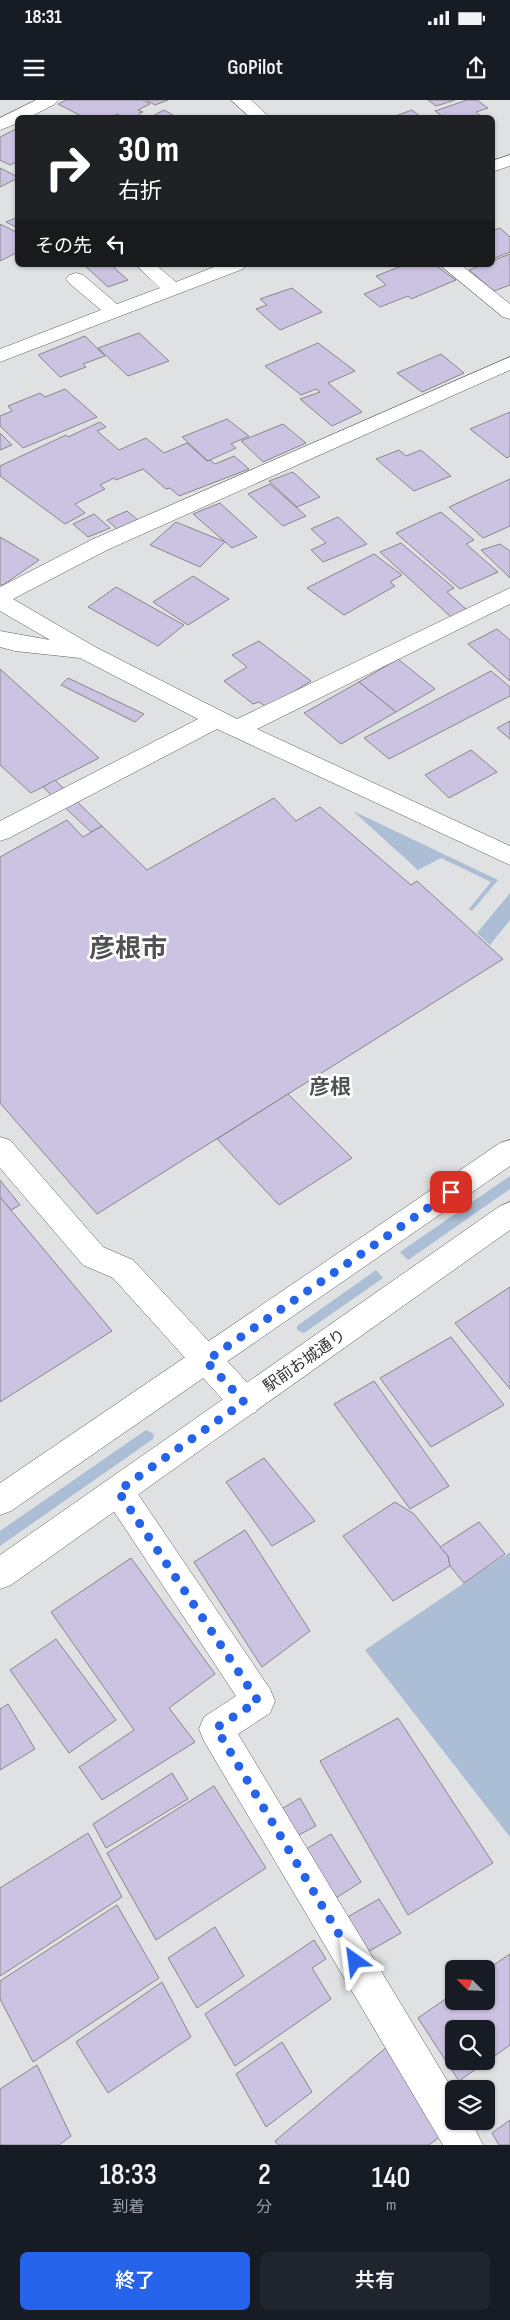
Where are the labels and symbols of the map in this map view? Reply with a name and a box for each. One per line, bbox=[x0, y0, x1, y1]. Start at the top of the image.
district label: 彦根市 bbox=[89, 934, 167, 965]
district label: 彦根 bbox=[309, 1075, 351, 1100]
pin bbox=[430, 1171, 472, 1213]
street label: 駅前お城通り bbox=[260, 1326, 350, 1397]
position arrow bbox=[328, 1934, 380, 1986]
north arrow bbox=[445, 1960, 495, 2010]

